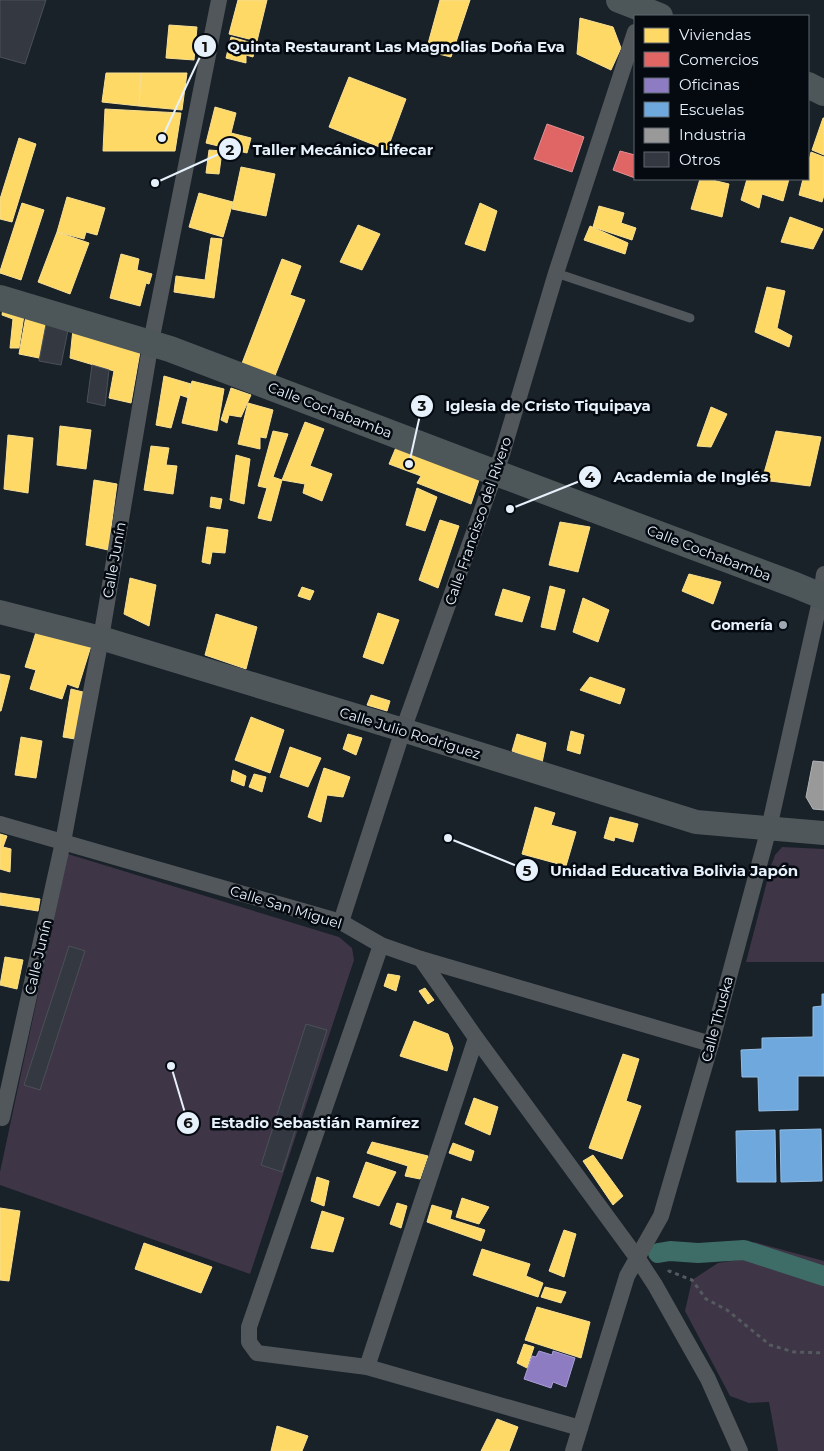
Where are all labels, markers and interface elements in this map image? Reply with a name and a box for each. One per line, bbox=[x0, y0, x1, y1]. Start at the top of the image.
legend bbox=[634, 15, 809, 180]
text: Viviendas bbox=[679, 25, 751, 44]
callout: Quinta Restaurant Las Magnolias Doña Eva bbox=[192, 31, 575, 61]
text: 1 bbox=[202, 37, 208, 56]
text: Quinta Restaurant Las Magnolias Doña Eva bbox=[227, 37, 565, 56]
text: Comercios bbox=[679, 50, 759, 69]
text: Oficinas bbox=[679, 75, 739, 94]
text: Escuelas bbox=[679, 100, 744, 119]
text: Industria bbox=[679, 125, 746, 144]
callout: Taller Mecánico Lifecar bbox=[218, 134, 443, 164]
text: 2 bbox=[226, 140, 235, 159]
text: Taller Mecánico Lifecar bbox=[253, 140, 434, 159]
text: Otros bbox=[679, 150, 720, 169]
street label: Calle Cochabamba bbox=[265, 378, 395, 442]
callout: Iglesia de Cristo Tiquipaya bbox=[410, 391, 661, 421]
text: 3 bbox=[417, 396, 427, 415]
text: Iglesia de Cristo Tiquipaya bbox=[445, 396, 651, 415]
street label: Calle Francisco del Rivero bbox=[441, 434, 515, 608]
callout: Academia de Inglés bbox=[578, 462, 778, 492]
text: 4 bbox=[585, 467, 596, 486]
text: Academia de Inglés bbox=[612, 467, 769, 486]
street label: Calle Junín bbox=[98, 521, 130, 599]
street label: Calle Cochabamba bbox=[644, 521, 774, 585]
place label: Gomería bbox=[711, 616, 773, 634]
marker: Gomería bbox=[777, 619, 789, 631]
street label: Calle Julio Rodriguez bbox=[337, 703, 483, 763]
callout: Unidad Educativa Bolivia Japón bbox=[515, 855, 808, 885]
text: 5 bbox=[523, 861, 532, 880]
text: Unidad Educativa Bolivia Japón bbox=[550, 861, 798, 880]
street label: Calle San Miguel bbox=[228, 881, 344, 933]
street label: Calle Junín bbox=[21, 918, 55, 996]
street label: Calle Thuska bbox=[697, 974, 737, 1064]
callout: Estadio Sebastián Ramírez bbox=[175, 1108, 429, 1138]
text: 6 bbox=[183, 1113, 193, 1132]
text: Estadio Sebastián Ramírez bbox=[211, 1113, 419, 1132]

